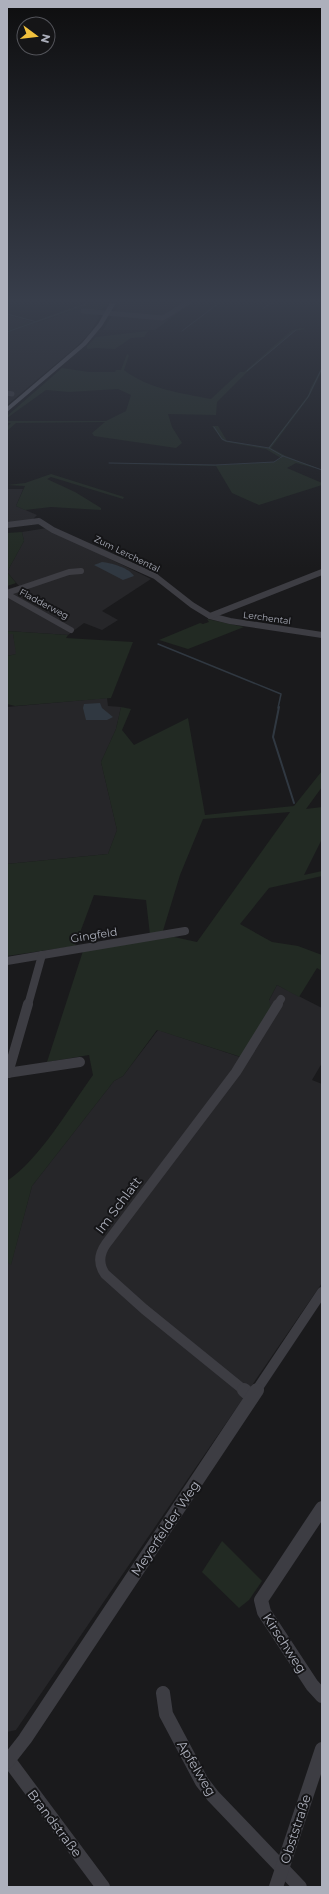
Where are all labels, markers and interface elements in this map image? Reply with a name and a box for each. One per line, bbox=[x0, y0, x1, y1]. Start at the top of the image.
north arrow bbox=[16, 16, 56, 56]
text: N bbox=[38, 32, 54, 45]
street label: Zum Lerchental bbox=[93, 533, 162, 574]
street label: Fladderweg bbox=[18, 586, 71, 621]
street label: Lerchental bbox=[243, 609, 292, 626]
street label: Gingfeld bbox=[70, 924, 118, 946]
street label: Im Schlatt bbox=[92, 1174, 144, 1236]
street label: Meyerfelder Weg bbox=[127, 1477, 203, 1579]
street label: Kirschweg bbox=[260, 1610, 310, 1676]
street label: Apfelweg bbox=[174, 1737, 220, 1799]
street label: Brandstraße bbox=[24, 1786, 86, 1860]
street label: Obststraße bbox=[276, 1792, 314, 1866]

